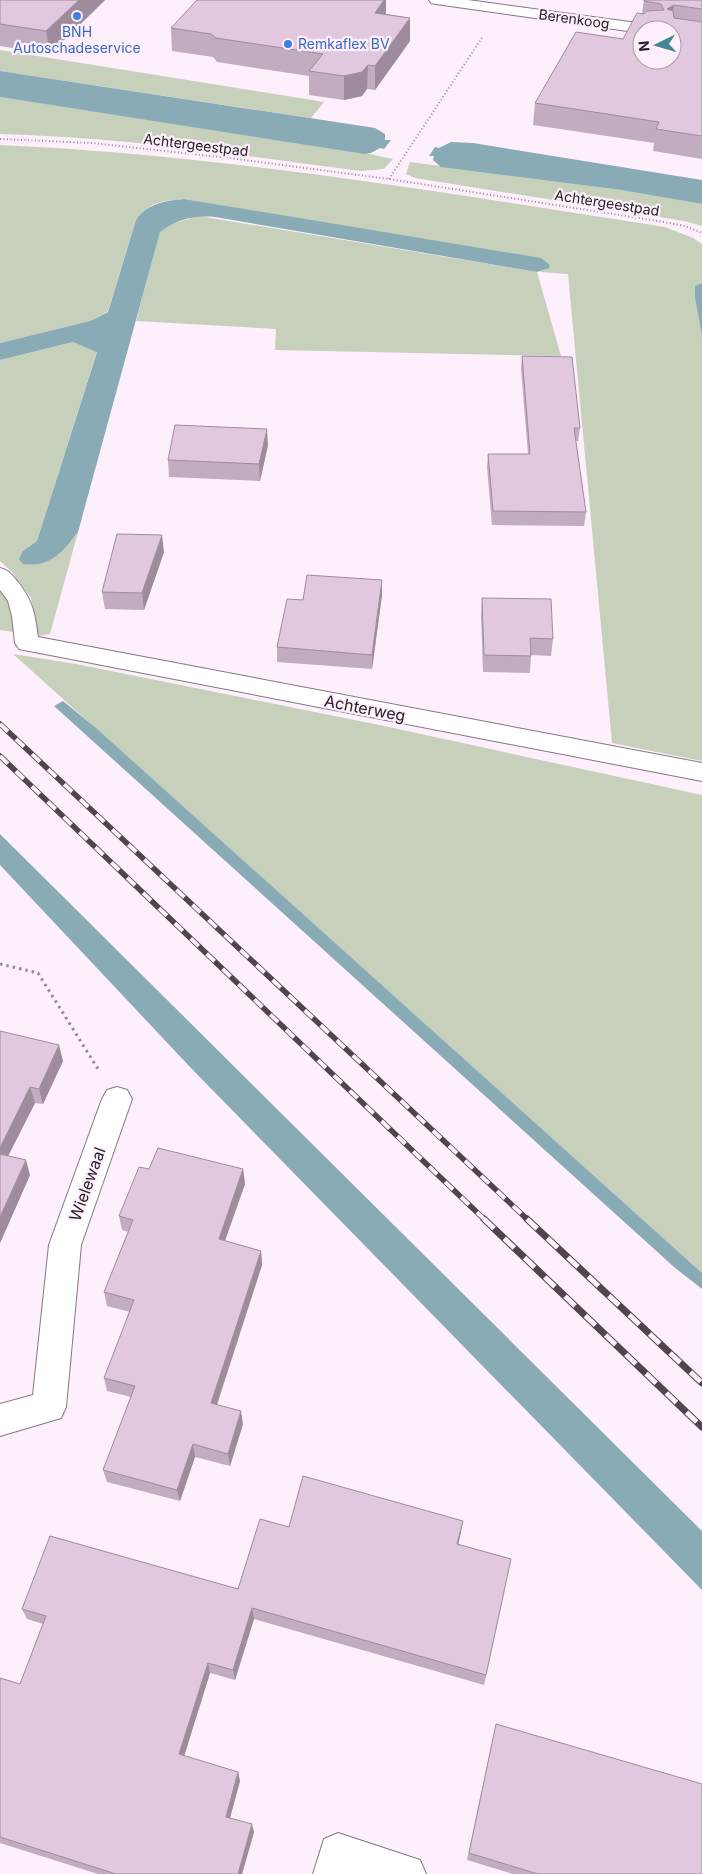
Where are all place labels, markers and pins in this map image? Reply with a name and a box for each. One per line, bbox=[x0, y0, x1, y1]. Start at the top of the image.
marker: BNH Autoschadeservice bbox=[71, 10, 83, 22]
place label: BNH Autoschadeservice bbox=[13, 23, 141, 56]
place label: Remkaflex BV bbox=[298, 35, 390, 52]
marker: Remkaflex BV bbox=[282, 38, 294, 50]

